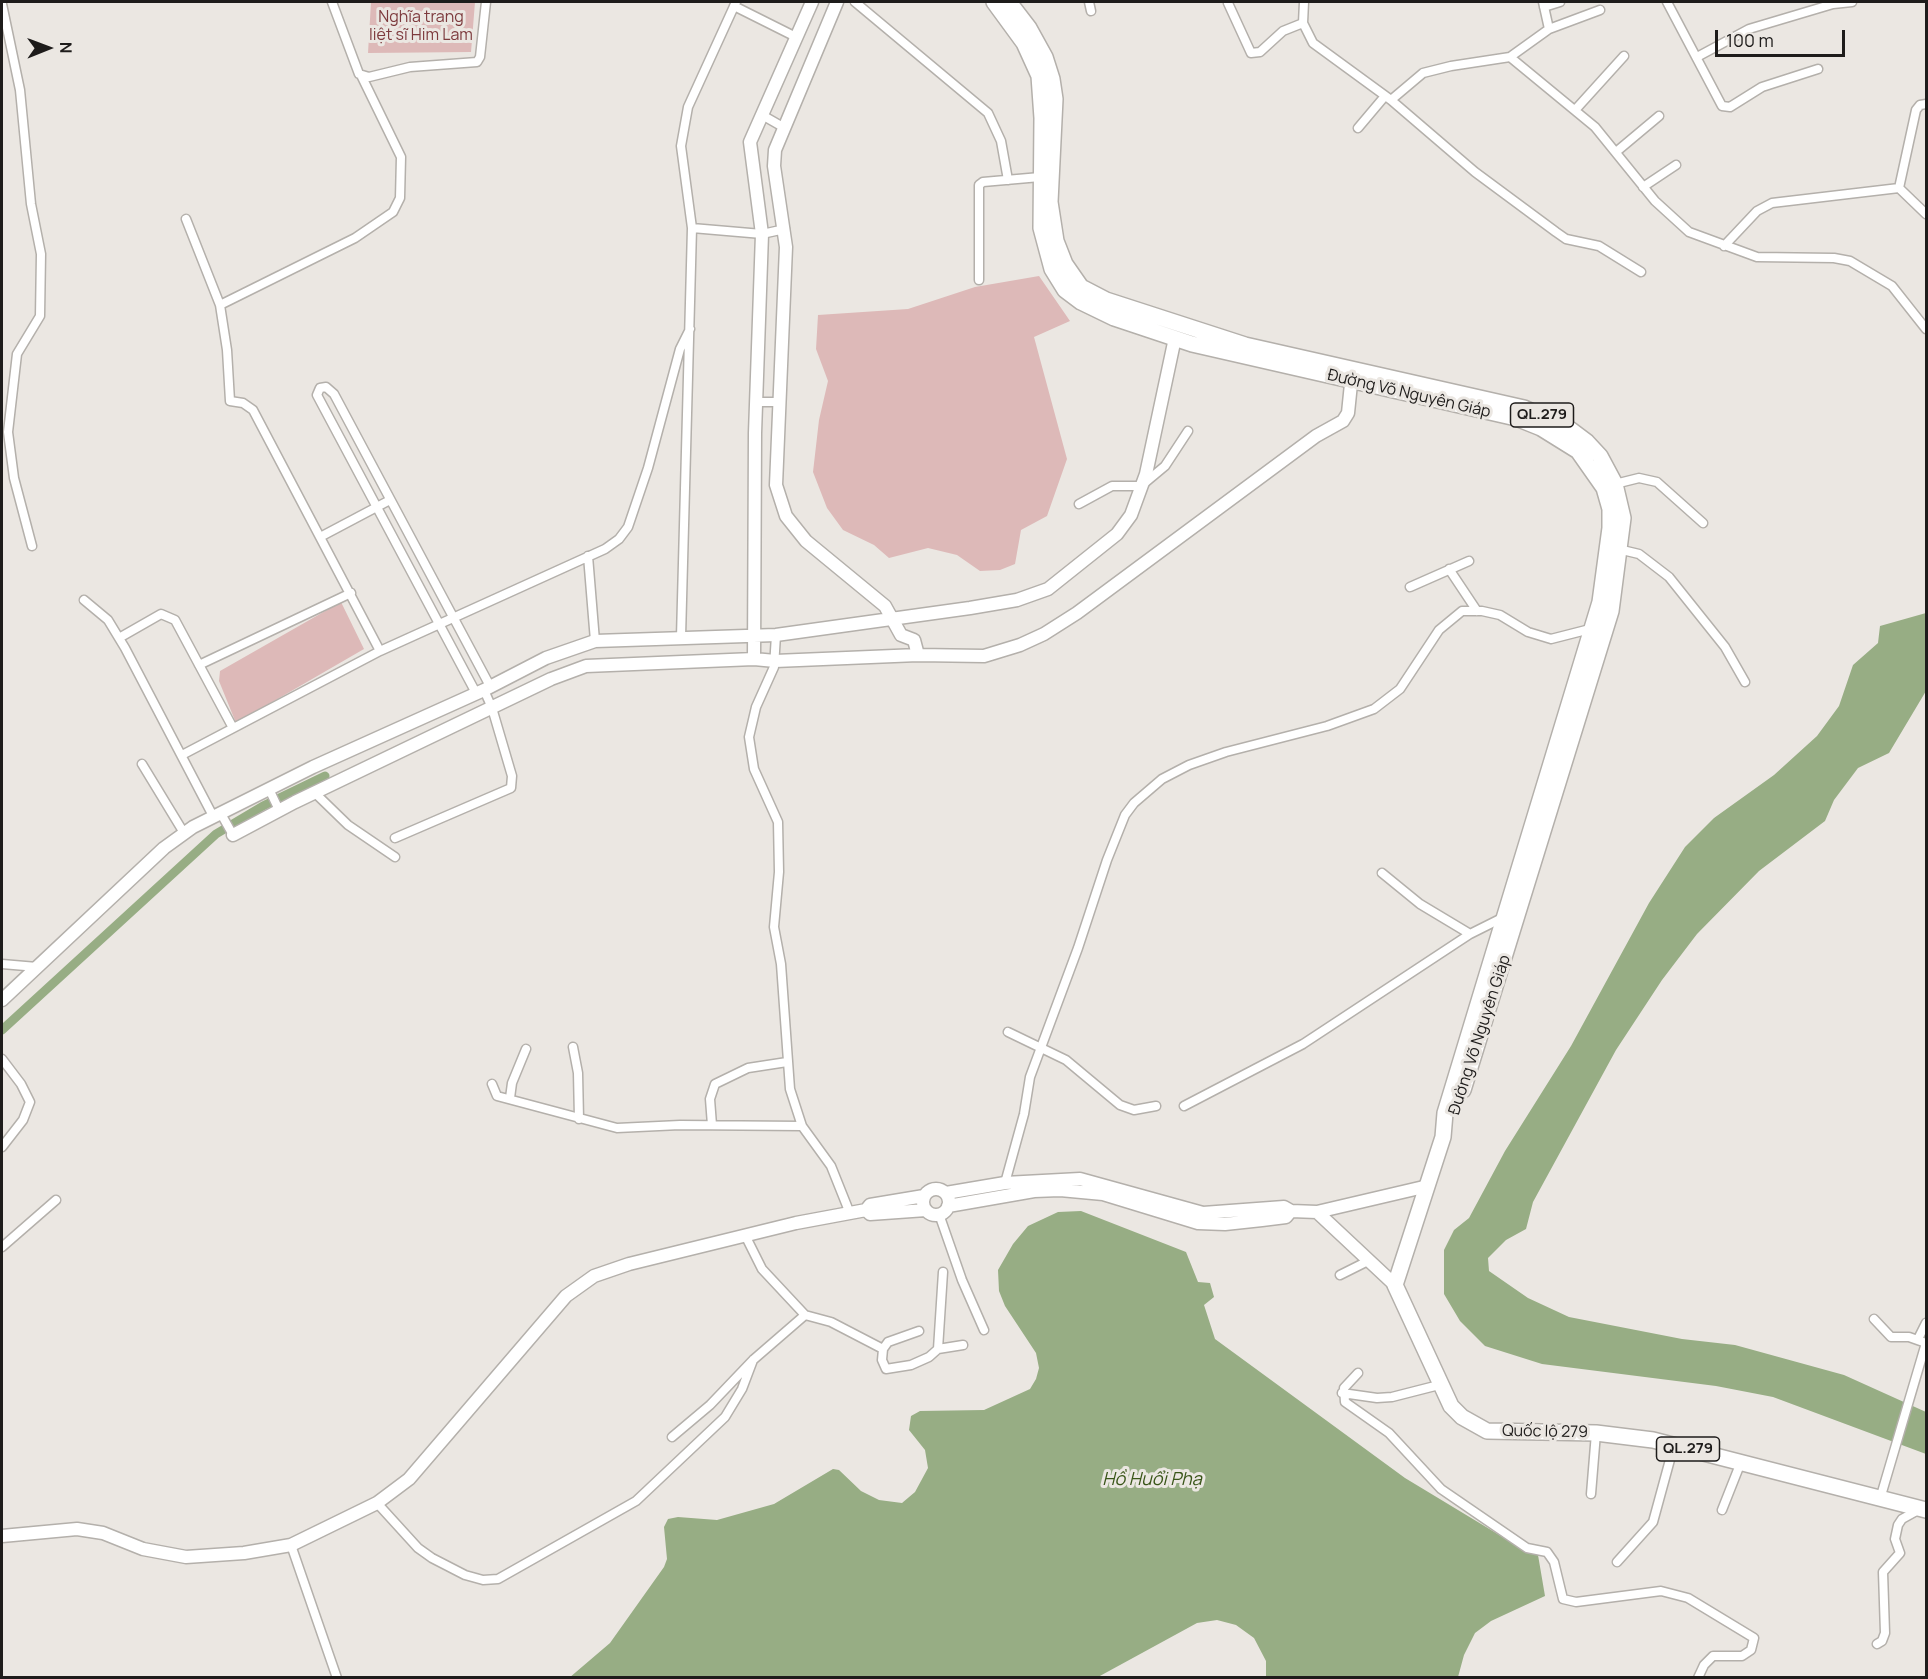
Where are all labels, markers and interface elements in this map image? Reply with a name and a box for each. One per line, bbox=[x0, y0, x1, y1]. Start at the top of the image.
park label: Nghĩa trang liệt sĩ Him Lam bbox=[369, 8, 473, 46]
north arrow bbox=[18, 18, 78, 78]
scale bar bbox=[1718, 18, 1848, 56]
text: 100 m bbox=[1726, 28, 1774, 52]
text: N bbox=[55, 42, 77, 54]
street label: Đường Võ Nguyên Giáp bbox=[1325, 366, 1493, 422]
road number: QL.279 bbox=[1510, 403, 1574, 427]
street label: Đường Võ Nguyên Giáp bbox=[1445, 953, 1515, 1117]
street label: Quốc lộ 279 bbox=[1502, 1422, 1588, 1442]
road number: QL.279 bbox=[1656, 1437, 1720, 1461]
water label: Hồ Huổi Phạ bbox=[1102, 1469, 1202, 1491]

